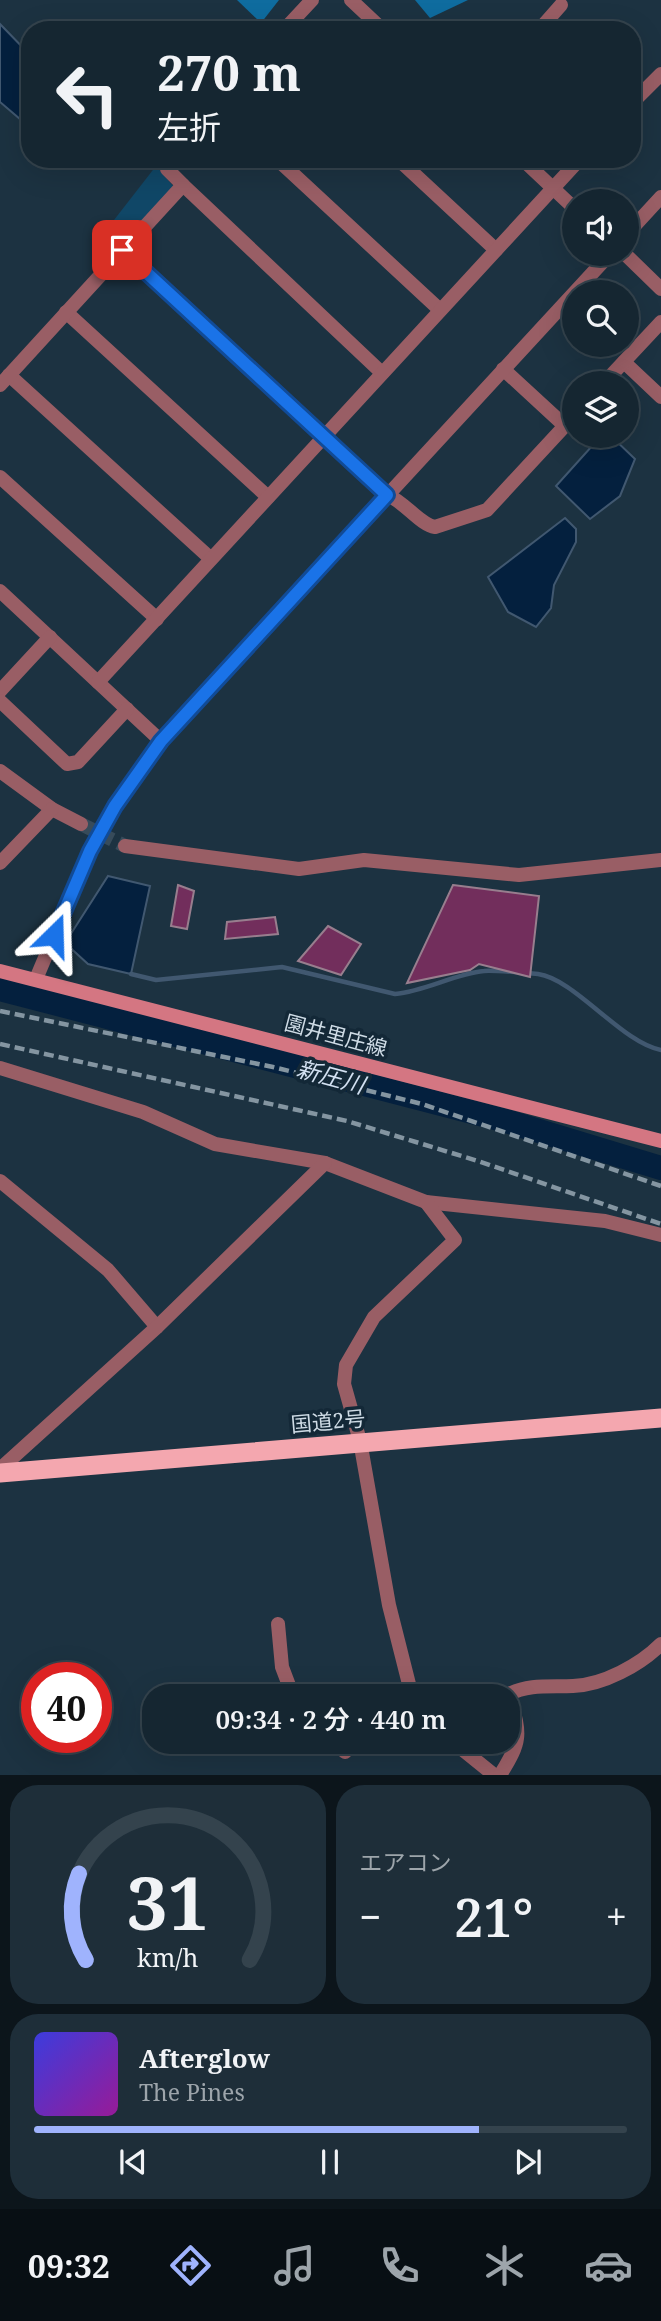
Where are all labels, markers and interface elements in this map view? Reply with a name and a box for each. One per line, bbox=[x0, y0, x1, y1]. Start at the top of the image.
text: 270 m bbox=[157, 39, 301, 105]
icon: left bbox=[42, 49, 133, 140]
text: 左折 bbox=[157, 105, 221, 148]
map controls bbox=[562, 189, 639, 448]
button: sound bbox=[562, 189, 639, 266]
pin bbox=[92, 220, 152, 280]
icon: arrive bbox=[103, 231, 141, 269]
button: search bbox=[562, 280, 639, 357]
button: layers bbox=[562, 371, 639, 448]
position arrow bbox=[17, 898, 91, 972]
street label: 園井里庄線 bbox=[282, 1008, 390, 1062]
water label: 新圧川 bbox=[294, 1052, 371, 1101]
street label: 国道2号 bbox=[290, 1404, 366, 1438]
speed limit sign: 40 bbox=[21, 1662, 112, 1753]
text: 09:34 · 2 分 · 440 m bbox=[215, 1701, 447, 1737]
text: エアコン bbox=[360, 1846, 452, 1878]
text: 31 bbox=[127, 1853, 209, 1952]
text: 21° bbox=[454, 1881, 533, 1952]
text: − bbox=[360, 1890, 382, 1942]
text: + bbox=[606, 1890, 627, 1942]
text: km/h bbox=[137, 1940, 199, 1974]
text: Afterglow bbox=[139, 2040, 270, 2076]
text: The Pines bbox=[139, 2076, 245, 2108]
icon: previous bbox=[114, 2143, 152, 2181]
icon: pause bbox=[311, 2143, 349, 2181]
icon: next bbox=[509, 2143, 547, 2181]
icon: directions bbox=[166, 2241, 215, 2290]
icon: music bbox=[270, 2241, 319, 2290]
icon: phone bbox=[375, 2241, 424, 2290]
icon: climate bbox=[480, 2241, 529, 2290]
icon: car bbox=[584, 2241, 633, 2290]
text: 09:32 bbox=[28, 2244, 110, 2287]

